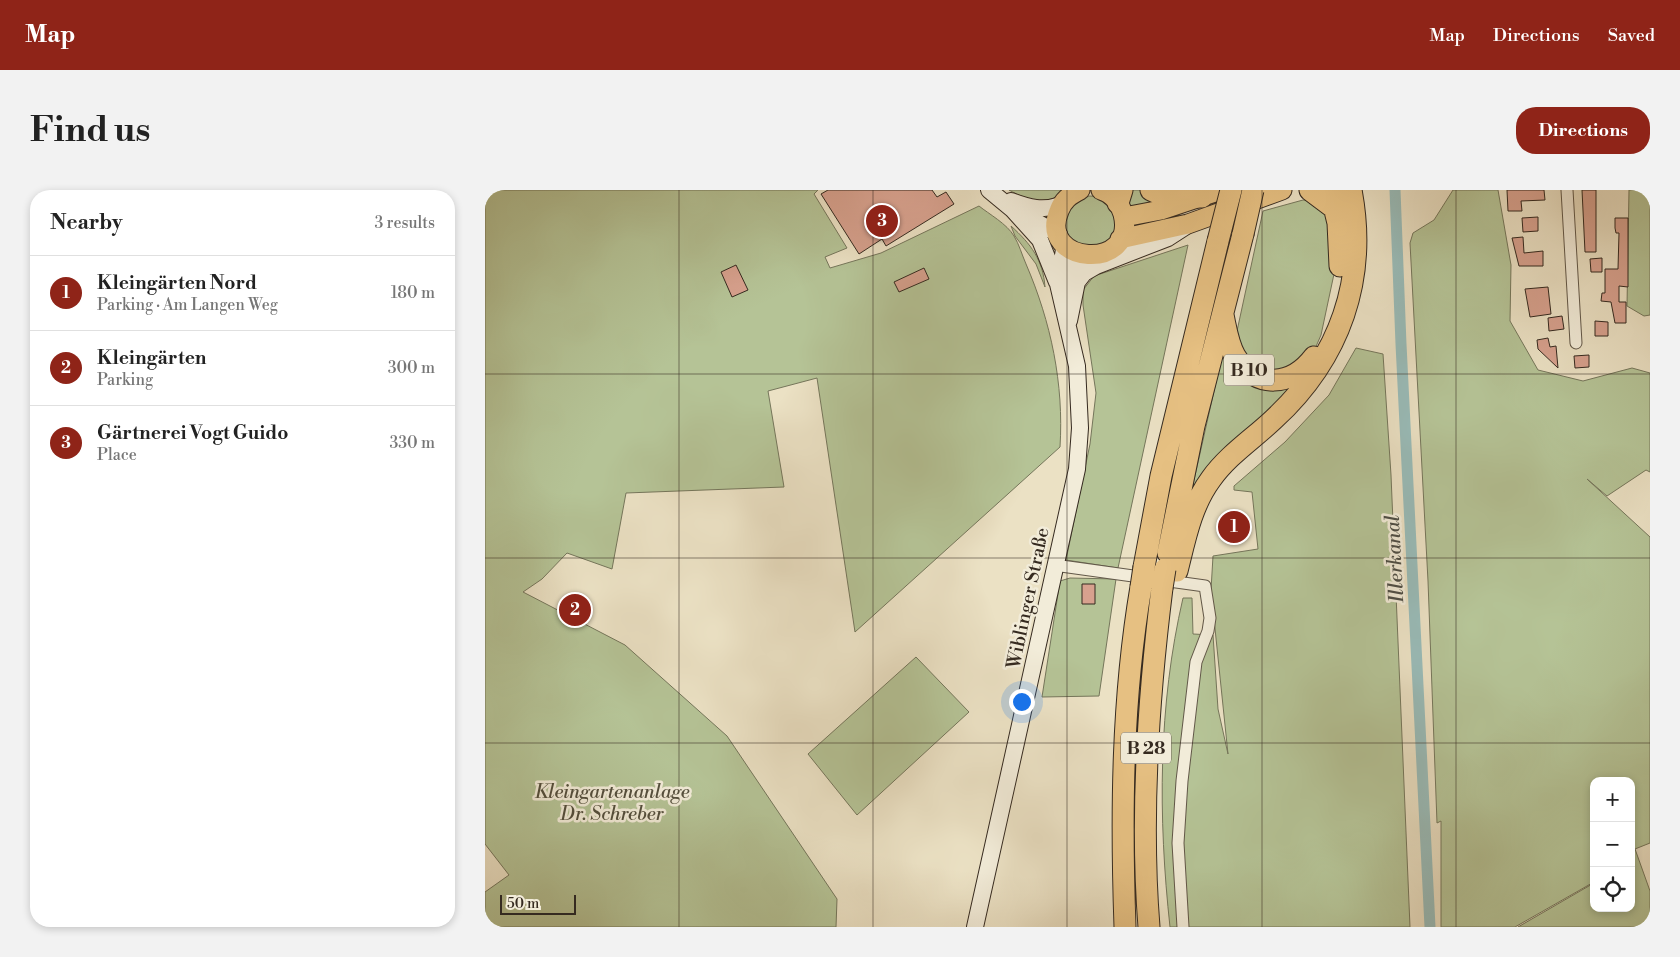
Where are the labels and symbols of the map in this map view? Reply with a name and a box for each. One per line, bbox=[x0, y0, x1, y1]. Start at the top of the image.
pin: 3 bbox=[866, 202, 898, 240]
road number: B 10 bbox=[1224, 354, 1274, 386]
pin: 1 bbox=[1218, 508, 1250, 546]
water label: Illerkanal bbox=[1381, 514, 1410, 604]
street label: Wiblinger Straße bbox=[1001, 525, 1055, 672]
pin: 2 bbox=[559, 591, 591, 629]
your location bbox=[1009, 689, 1035, 715]
road number: B 28 bbox=[1121, 732, 1171, 764]
park label: Kleingartenanlage Dr. Schreber bbox=[535, 780, 690, 826]
scale bar bbox=[500, 892, 576, 915]

